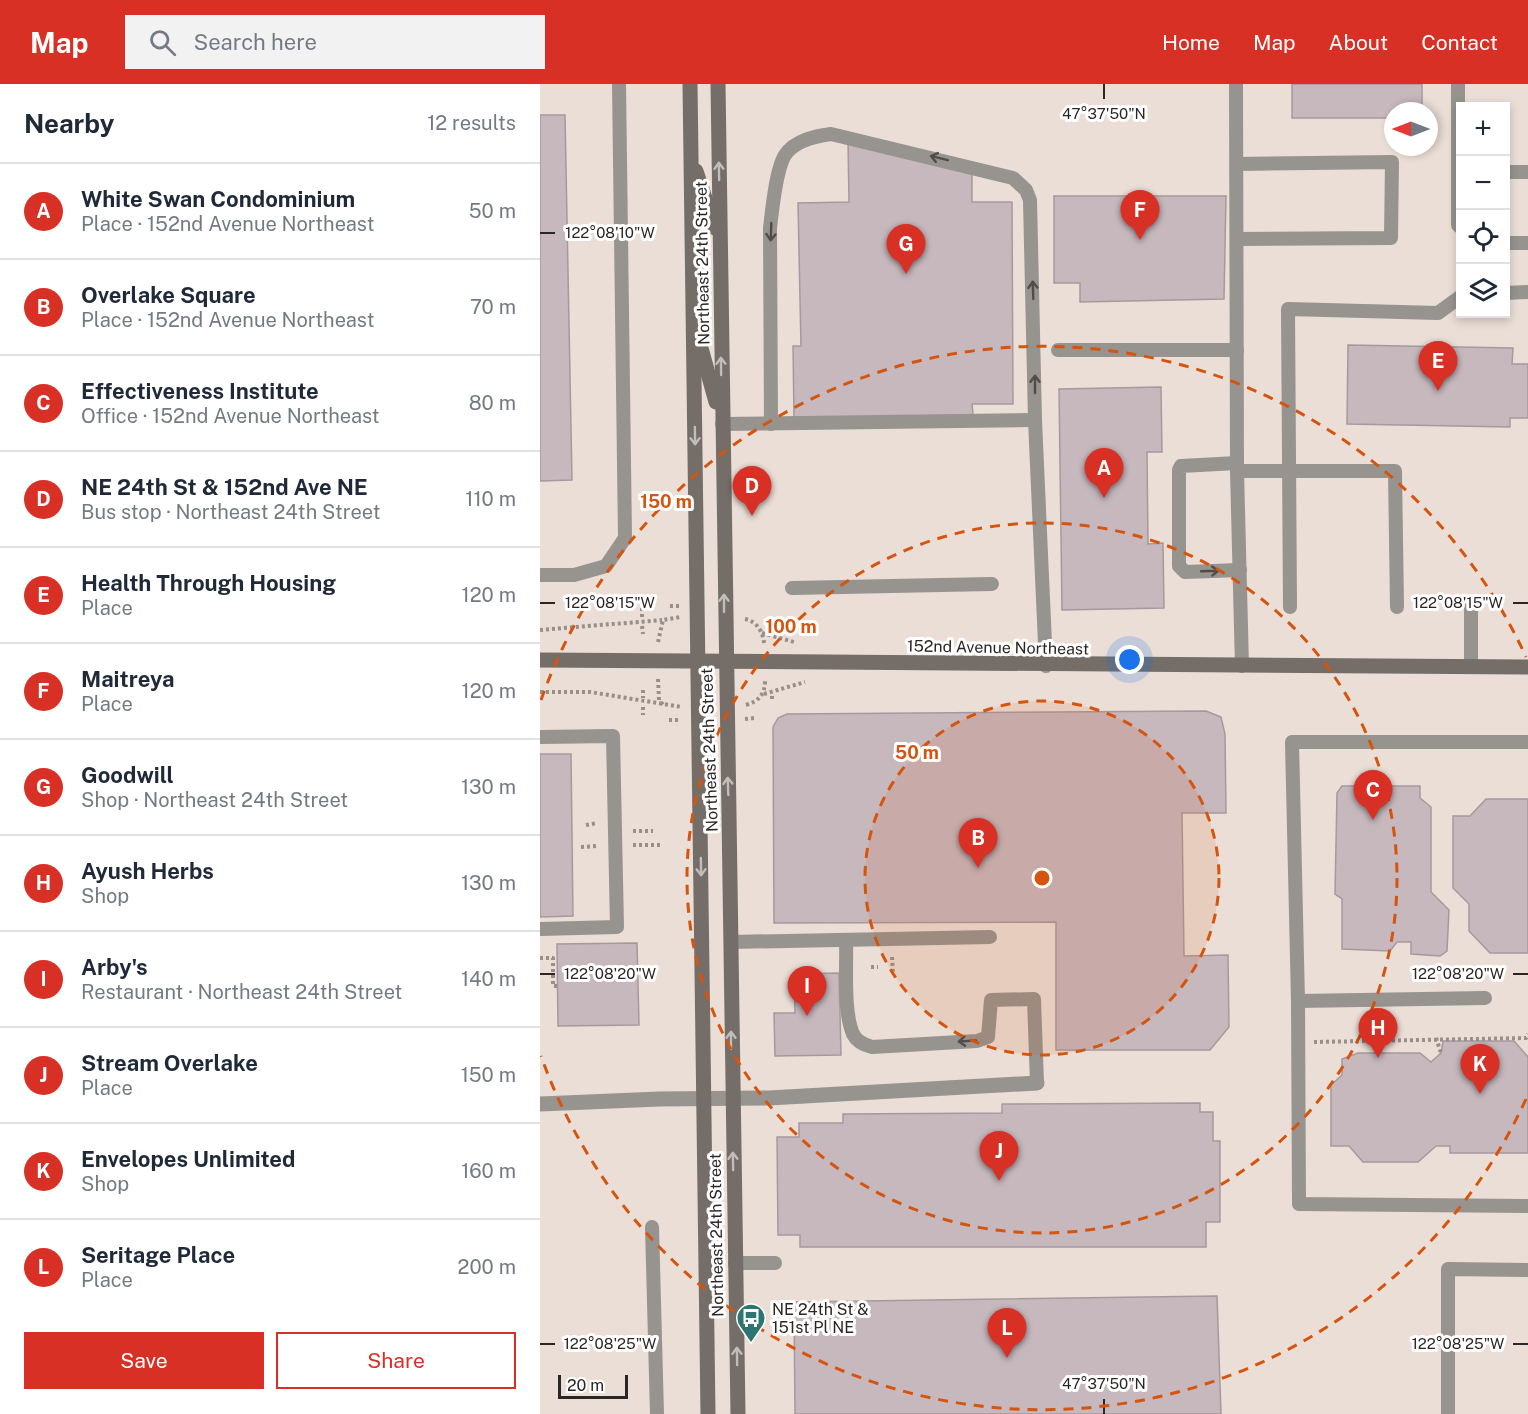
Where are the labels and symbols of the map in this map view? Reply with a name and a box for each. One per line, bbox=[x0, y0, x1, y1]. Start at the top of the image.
north arrow bbox=[1384, 102, 1438, 156]
text: 47°37'50"N bbox=[1062, 105, 1146, 122]
one-way arrow bbox=[930, 152, 949, 164]
one-way arrow bbox=[713, 162, 724, 182]
street label: Northeast 24th Street bbox=[692, 181, 713, 345]
pin: F bbox=[1120, 190, 1160, 240]
one-way arrow bbox=[765, 222, 776, 242]
text: 122°08'10"W bbox=[565, 224, 655, 241]
pin: G bbox=[886, 224, 926, 274]
one-way arrow bbox=[1028, 281, 1039, 301]
pin: E bbox=[1418, 342, 1458, 391]
one-way arrow bbox=[715, 357, 727, 377]
one-way arrow bbox=[1029, 375, 1041, 395]
one-way arrow bbox=[689, 426, 701, 446]
pin: A bbox=[1084, 448, 1124, 498]
pin: D bbox=[732, 466, 772, 516]
text: 150 m bbox=[640, 491, 692, 512]
one-way arrow bbox=[1200, 565, 1220, 577]
text: 122°08'15"W bbox=[565, 594, 655, 611]
one-way arrow bbox=[718, 594, 730, 614]
text: 122°08'15"W bbox=[1413, 594, 1503, 611]
text: 100 m bbox=[765, 616, 817, 637]
street label: 152nd Avenue Northeast bbox=[907, 636, 1089, 659]
your location bbox=[1115, 645, 1144, 674]
street label: Northeast 24th Street bbox=[697, 668, 722, 832]
text: 50 m bbox=[895, 742, 939, 763]
pin: C bbox=[1354, 770, 1392, 820]
one-way arrow bbox=[723, 777, 734, 797]
pin: B bbox=[958, 818, 998, 868]
one-way arrow bbox=[695, 857, 706, 877]
centre of rings bbox=[1032, 868, 1052, 888]
text: 122°08'20"W bbox=[564, 965, 656, 982]
text: 122°08'20"W bbox=[1412, 965, 1504, 982]
pin: I bbox=[788, 966, 826, 1016]
pin: H bbox=[1358, 1008, 1398, 1058]
one-way arrow bbox=[725, 1031, 737, 1051]
one-way arrow bbox=[958, 1036, 978, 1047]
pin: K bbox=[1460, 1044, 1500, 1094]
pin: J bbox=[980, 1132, 1018, 1181]
one-way arrow bbox=[727, 1151, 738, 1171]
street label: Northeast 24th Street bbox=[706, 1153, 727, 1317]
place label: NE 24th St & 151st Pl NE bbox=[772, 1300, 869, 1337]
bus stop icon: NE 24th St & 151st Pl NE bbox=[735, 1302, 767, 1344]
pin: L bbox=[988, 1308, 1026, 1358]
text: 122°08'25"W bbox=[564, 1335, 656, 1352]
text: 122°08'25"W bbox=[1412, 1335, 1504, 1352]
one-way arrow bbox=[731, 1346, 743, 1366]
scale bar bbox=[558, 1372, 628, 1400]
text: 47°37'50"N bbox=[1062, 1375, 1146, 1392]

